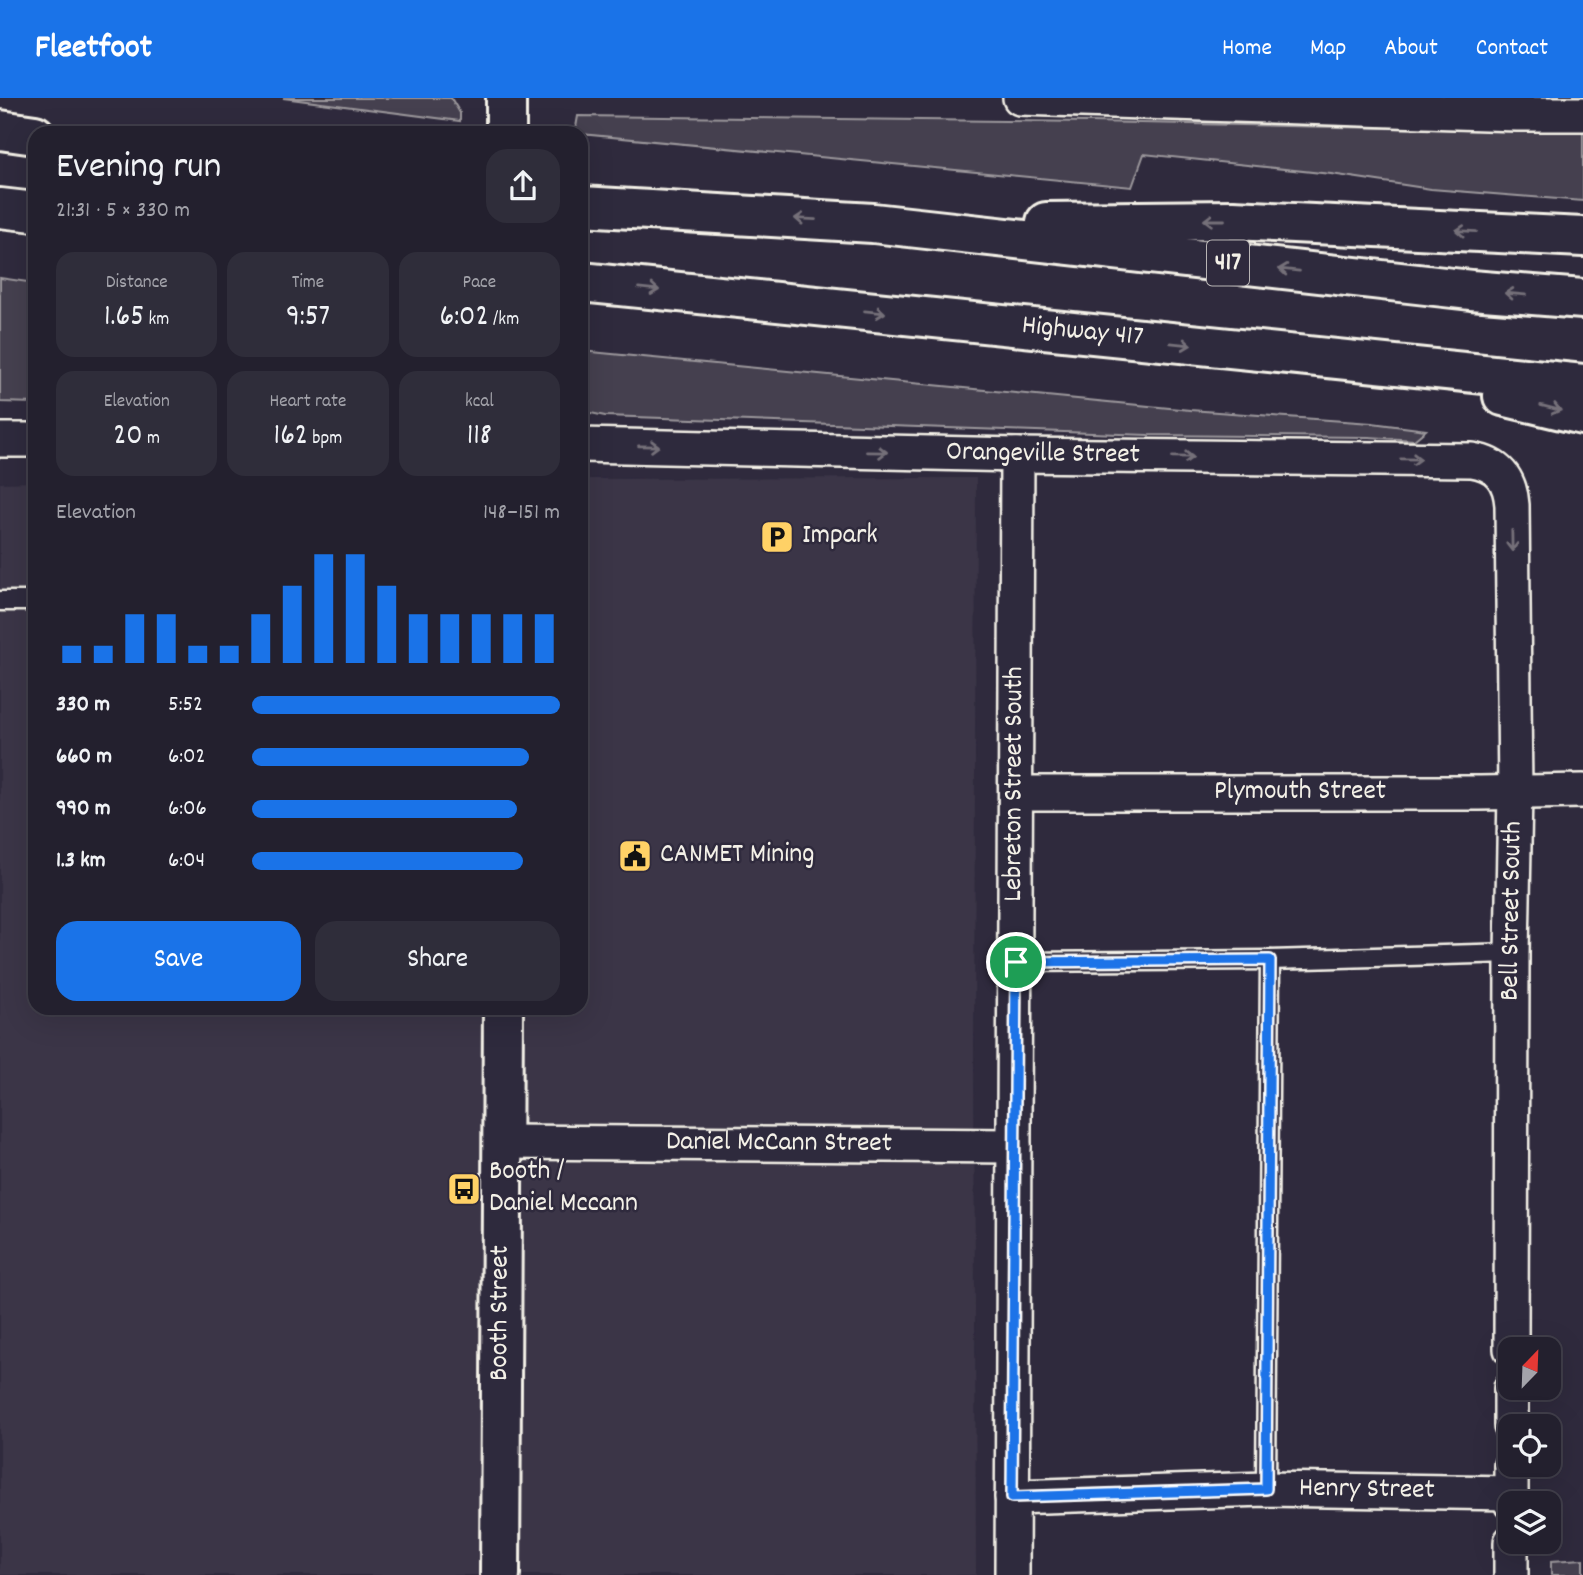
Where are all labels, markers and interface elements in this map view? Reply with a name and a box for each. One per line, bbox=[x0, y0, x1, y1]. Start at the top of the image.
text: Fleetfoot bbox=[35, 26, 152, 73]
text: Home bbox=[1222, 32, 1272, 66]
text: Map bbox=[1310, 32, 1346, 66]
text: About bbox=[1384, 32, 1438, 66]
text: Contact bbox=[1476, 32, 1548, 66]
text: Evening run bbox=[56, 141, 221, 196]
button: share bbox=[486, 149, 560, 223]
text: 21:31 · 5 × 330 m bbox=[56, 195, 190, 228]
one-way arrow bbox=[794, 212, 816, 225]
one-way arrow bbox=[1203, 214, 1226, 227]
one-way arrow bbox=[1455, 225, 1478, 238]
road number: 417 bbox=[1207, 240, 1249, 286]
one-way arrow bbox=[1278, 263, 1301, 276]
text: Distance bbox=[106, 270, 168, 297]
text: Time bbox=[292, 270, 324, 297]
text: Pace bbox=[463, 270, 496, 297]
one-way arrow bbox=[637, 283, 660, 296]
one-way arrow bbox=[1504, 287, 1527, 300]
text: 1.65 bbox=[104, 297, 144, 340]
text: 9:57 bbox=[286, 297, 330, 340]
text: 6:02 bbox=[439, 297, 489, 340]
one-way arrow bbox=[863, 306, 886, 319]
text: km bbox=[144, 307, 169, 334]
text: /km bbox=[489, 307, 519, 334]
street label: Highway 417 bbox=[1020, 307, 1145, 359]
one-way arrow bbox=[1169, 338, 1191, 351]
text: Elevation bbox=[104, 389, 170, 416]
text: Heart rate bbox=[270, 389, 346, 416]
text: kcal bbox=[465, 389, 494, 416]
one-way arrow bbox=[1539, 401, 1562, 415]
text: 20 bbox=[113, 416, 143, 459]
text: 162 bbox=[274, 416, 308, 459]
text: 118 bbox=[467, 416, 492, 459]
text: m bbox=[143, 426, 160, 453]
text: bpm bbox=[308, 426, 342, 453]
street label: Orangeville Street bbox=[945, 433, 1140, 476]
one-way arrow bbox=[637, 440, 660, 453]
one-way arrow bbox=[865, 445, 888, 459]
one-way arrow bbox=[1172, 450, 1195, 464]
one-way arrow bbox=[1399, 452, 1422, 466]
text: Elevation bbox=[56, 497, 136, 530]
text: 148–151 m bbox=[483, 497, 560, 530]
place label: Impark bbox=[802, 517, 878, 557]
parking icon: Impark bbox=[758, 518, 796, 556]
one-way arrow bbox=[1506, 529, 1519, 552]
street label: Lebreton Street South bbox=[995, 666, 1036, 902]
text: 330 m bbox=[56, 689, 110, 722]
text: 5:52 bbox=[168, 689, 203, 722]
text: 660 m bbox=[56, 741, 112, 774]
text: 6:02 bbox=[168, 741, 206, 774]
street label: Plymouth Street bbox=[1214, 773, 1386, 813]
text: 990 m bbox=[56, 793, 111, 826]
text: 6:06 bbox=[168, 793, 207, 826]
street label: Bell Street South bbox=[1491, 821, 1535, 1001]
place label: CANMET Mining bbox=[660, 836, 814, 876]
public building icon: CANMET Mining bbox=[616, 837, 654, 875]
text: 1.3 km bbox=[56, 845, 106, 878]
text: 6:04 bbox=[168, 845, 205, 878]
button: Save bbox=[56, 921, 301, 1001]
button: Share bbox=[315, 921, 560, 1001]
pin bbox=[986, 932, 1046, 992]
icon: arrive bbox=[997, 943, 1035, 981]
street label: Daniel McCann Street bbox=[666, 1123, 892, 1165]
place label: Booth / Daniel Mccann bbox=[489, 1153, 638, 1225]
bus stop icon: Booth / Daniel Mccann bbox=[445, 1170, 483, 1208]
street label: Booth Street bbox=[481, 1245, 522, 1381]
north arrow bbox=[1498, 1337, 1561, 1400]
map controls bbox=[1498, 1337, 1561, 1554]
button: locate bbox=[1498, 1414, 1561, 1477]
street label: Henry Street bbox=[1299, 1470, 1435, 1512]
button: layers bbox=[1498, 1491, 1561, 1554]

